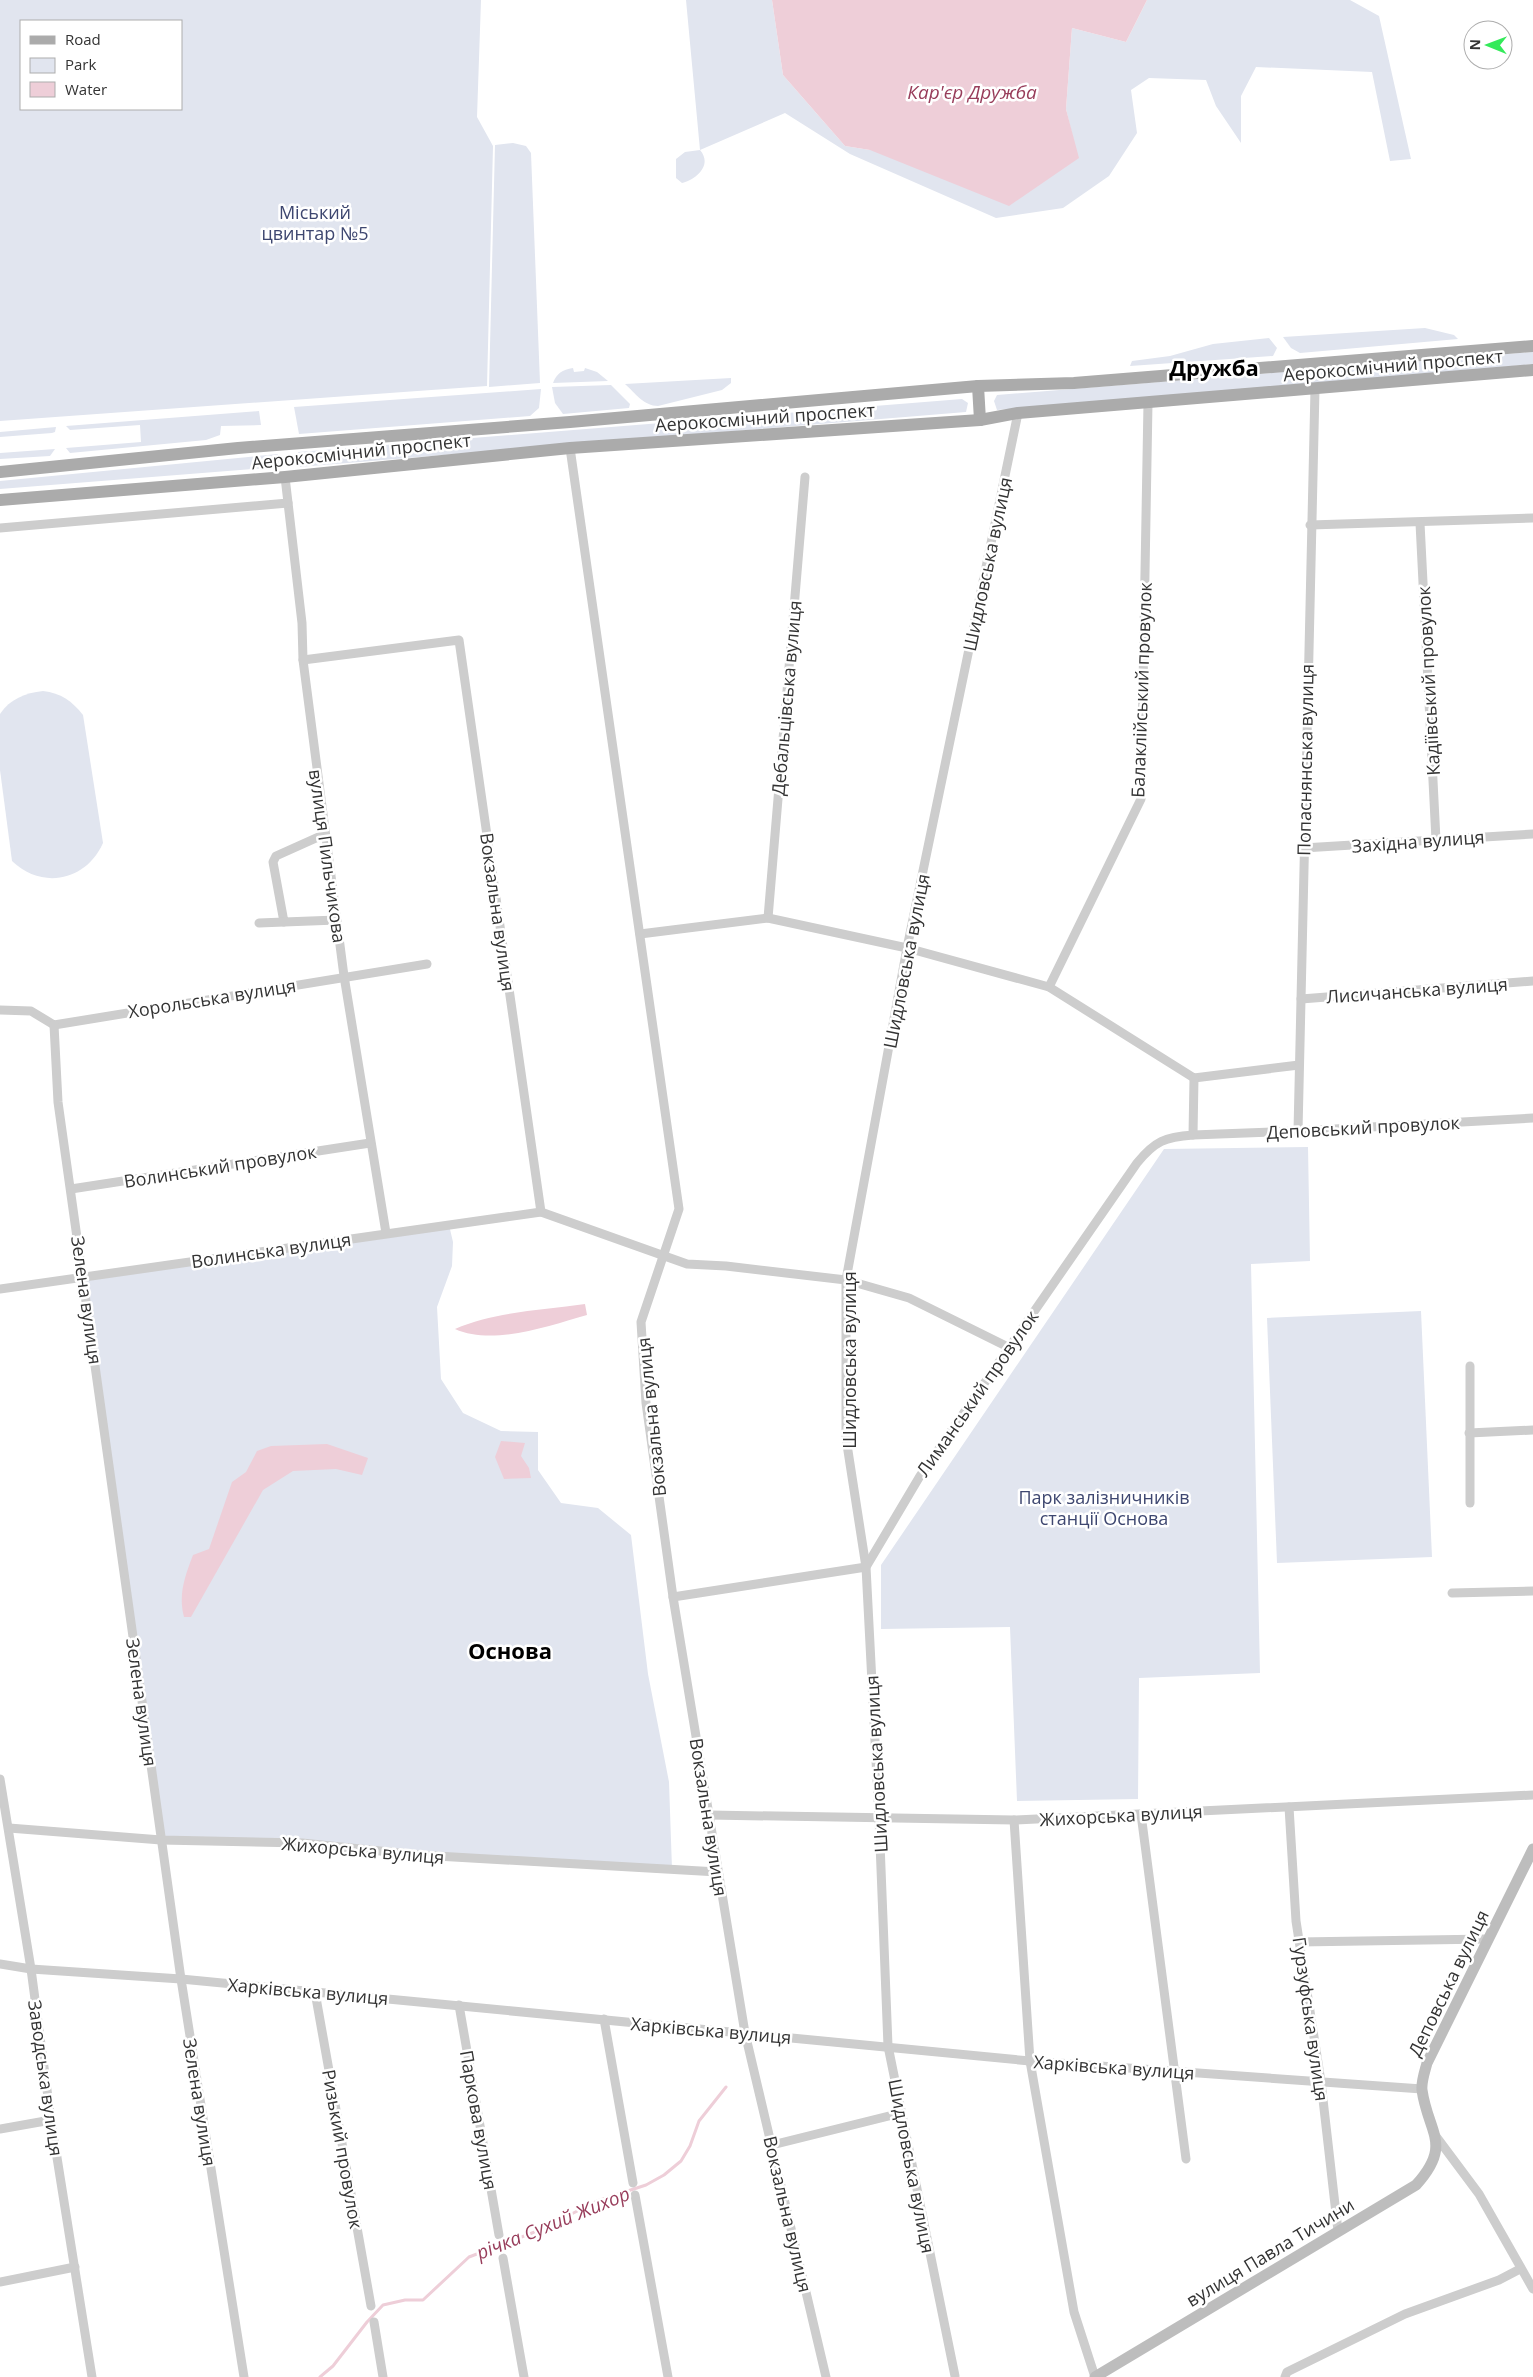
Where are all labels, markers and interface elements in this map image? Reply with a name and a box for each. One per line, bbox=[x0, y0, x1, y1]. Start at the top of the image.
legend bbox=[20, 20, 182, 110]
north arrow bbox=[1463, 20, 1513, 70]
text: Road bbox=[65, 29, 101, 49]
text: N bbox=[1465, 39, 1484, 51]
text: Park bbox=[65, 54, 96, 74]
text: Water bbox=[65, 79, 107, 99]
water label: Кар'єр Дружба bbox=[907, 79, 1037, 105]
park label: Міський цвинтар №5 bbox=[261, 200, 369, 245]
street label: Аерокосмічний проспект bbox=[1282, 343, 1504, 387]
district label: Дружба bbox=[1169, 352, 1259, 382]
street label: Аерокосмічний проспект bbox=[654, 397, 876, 437]
street label: Аерокосмічний проспект bbox=[250, 427, 472, 474]
street label: Шидловська вулиця bbox=[957, 475, 1017, 653]
street label: Балаклійський провулок bbox=[1125, 581, 1157, 798]
street label: Кадіївський провулок bbox=[1411, 585, 1445, 776]
street label: Дебальцівська вулиця bbox=[766, 599, 806, 797]
street label: Попаснянська вулиця bbox=[1291, 664, 1319, 856]
street label: вулиця Пильчикова bbox=[304, 768, 352, 944]
street label: Західна вулиця bbox=[1351, 824, 1485, 858]
street label: Вокзальна вулиця bbox=[475, 831, 521, 993]
street label: Шидловська вулиця bbox=[877, 872, 935, 1050]
street label: Лисичанська вулиця bbox=[1325, 972, 1509, 1008]
street label: Хорольська вулиця bbox=[126, 973, 298, 1023]
street label: Деповський провулок bbox=[1266, 1110, 1461, 1144]
street label: Волинський провулок bbox=[122, 1139, 319, 1193]
street label: Волинська вулиця bbox=[190, 1227, 352, 1273]
street label: Зелена вулиця bbox=[66, 1234, 108, 1366]
street label: Шидловська вулиця bbox=[837, 1271, 861, 1449]
street label: Лиманський провулок bbox=[911, 1305, 1044, 1481]
street label: Вокзальна вулиця bbox=[631, 1336, 671, 1498]
park label: Парк залізничників станції Основа bbox=[1018, 1485, 1190, 1530]
district label: Основа bbox=[468, 1635, 552, 1665]
street label: Зелена вулиця bbox=[121, 1636, 163, 1768]
street label: Шидловська вулиця bbox=[859, 1675, 893, 1853]
street label: Вокзальна вулиця bbox=[685, 1736, 733, 1898]
street label: Жихорська вулиця bbox=[1039, 1799, 1203, 1831]
street label: Жихорська вулиця bbox=[281, 1831, 445, 1869]
street label: Деповська вулиця bbox=[1402, 1906, 1494, 2060]
street label: Гурзуфська вулиця bbox=[1288, 1935, 1334, 2103]
street label: Харківська вулиця bbox=[227, 1972, 389, 2010]
street label: Заводська вулиця bbox=[23, 1998, 69, 2158]
street label: Харківська вулиця bbox=[630, 2011, 792, 2049]
street label: Зелена вулиця bbox=[178, 2036, 222, 2168]
street label: Паркова вулиця bbox=[455, 2048, 503, 2192]
street label: Харківська вулиця bbox=[1033, 2049, 1195, 2085]
street label: Ризький провулок bbox=[317, 2068, 369, 2231]
street label: Шидловська вулиця bbox=[883, 2077, 941, 2255]
street label: Вокзальна вулиця bbox=[758, 2133, 818, 2295]
water label: річка Сухий Жихор bbox=[471, 2180, 634, 2266]
street label: вулиця Павла Тичини bbox=[1182, 2192, 1358, 2312]

